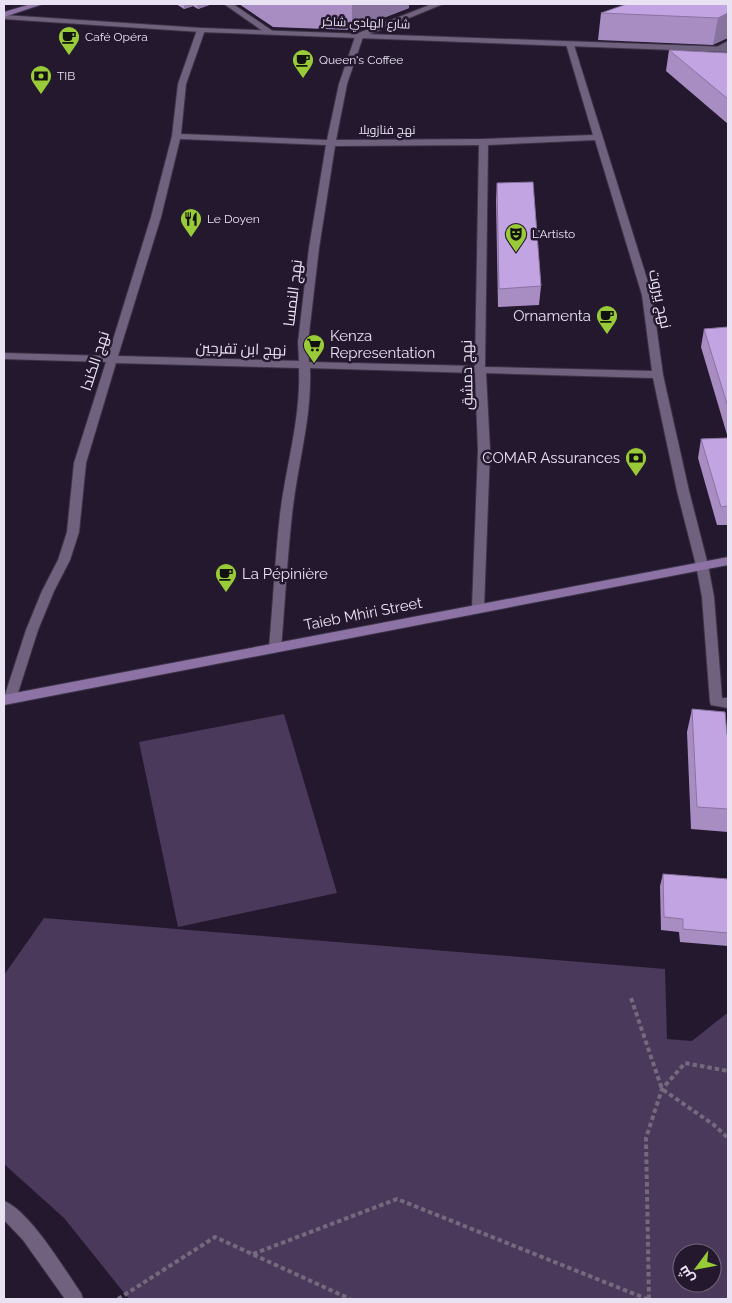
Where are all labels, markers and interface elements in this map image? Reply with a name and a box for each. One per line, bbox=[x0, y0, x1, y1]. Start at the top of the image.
street label: شارع الهادي شاكر bbox=[320, 14, 411, 35]
cafe icon: Café Opéra bbox=[57, 25, 81, 56]
place label: Café Opéra bbox=[85, 30, 148, 44]
cafe icon: Queen's Coffee bbox=[291, 48, 315, 79]
place label: Queen's Coffee bbox=[319, 53, 403, 67]
bank icon: TIB bbox=[29, 64, 53, 95]
place label: TIB bbox=[57, 69, 75, 83]
street label: نهج فنازويلا bbox=[358, 123, 416, 138]
restaurant icon: Le Doyen bbox=[179, 207, 203, 238]
place label: Le Doyen bbox=[207, 212, 260, 226]
theatre icon: L'Artisto bbox=[504, 222, 528, 253]
place label: L'Artisto bbox=[532, 227, 575, 241]
street label: نهج النمسا bbox=[280, 259, 308, 328]
street label: نهج بيروت bbox=[643, 268, 675, 331]
cafe icon: Ornamenta bbox=[595, 304, 619, 335]
place label: Ornamenta bbox=[513, 307, 591, 325]
place label: Kenza Representation bbox=[330, 327, 435, 362]
street label: نهج الكندا bbox=[77, 329, 115, 394]
supermarket icon: Kenza Representation bbox=[302, 333, 326, 364]
street label: نهج ابن تفرجين bbox=[195, 338, 287, 362]
street label: نهج دمشق bbox=[457, 340, 479, 410]
bank icon: COMAR Assurances bbox=[624, 446, 648, 477]
place label: COMAR Assurances bbox=[482, 449, 620, 467]
cafe icon: La Pépinière bbox=[214, 562, 238, 593]
place label: La Pépinière bbox=[242, 565, 328, 583]
street label: Taieb Mhiri Street bbox=[302, 594, 424, 634]
north arrow bbox=[672, 1243, 722, 1293]
text: ش bbox=[674, 1262, 698, 1287]

